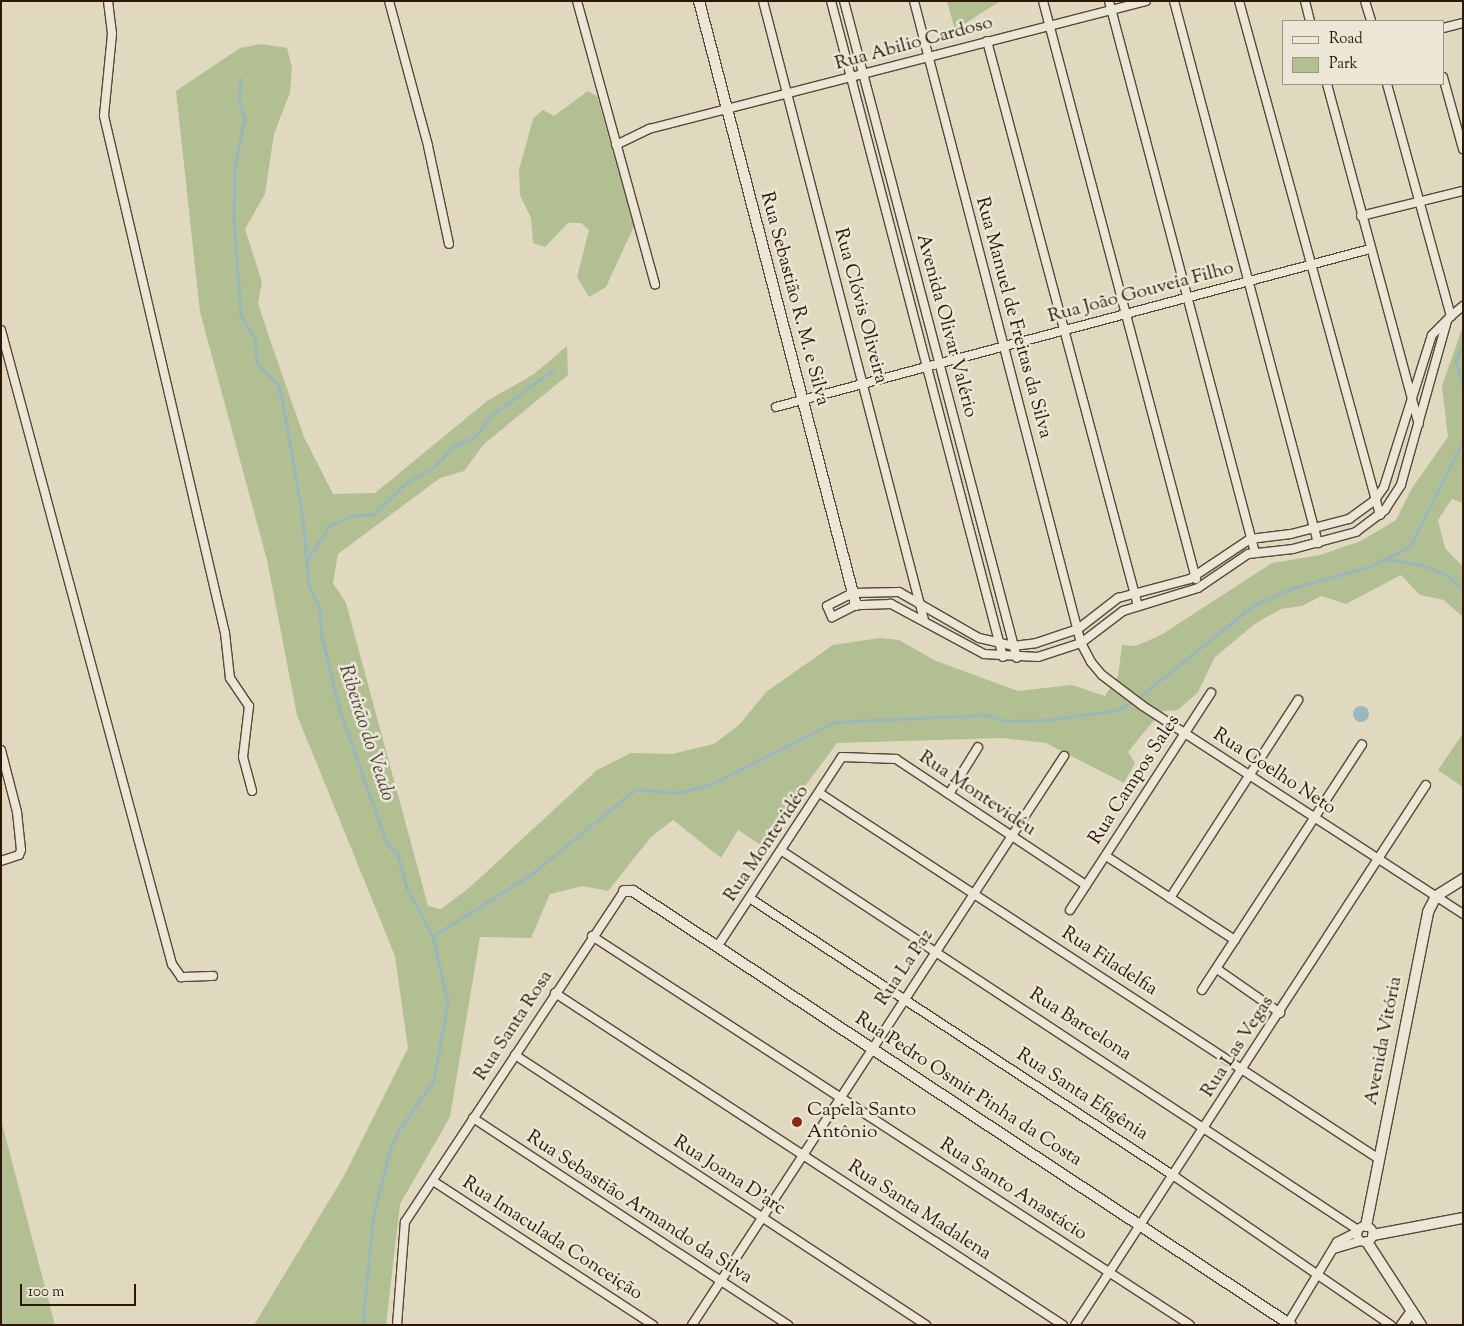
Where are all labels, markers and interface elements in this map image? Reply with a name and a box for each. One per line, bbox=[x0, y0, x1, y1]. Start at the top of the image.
street label: Rua Abilio Cardoso bbox=[833, 12, 995, 76]
legend bbox=[1282, 20, 1444, 85]
text: Road bbox=[1329, 29, 1363, 50]
text: Park bbox=[1329, 54, 1358, 75]
street label: Rua Sebastião R. M. e Silva bbox=[754, 190, 834, 408]
street label: Rua Manuel de Freitas da Silva bbox=[970, 195, 1056, 441]
street label: Rua Clóvis Oliveira bbox=[828, 226, 892, 386]
street label: Avenida Olivar Valério bbox=[911, 232, 981, 420]
street label: Rua João Gouveia Filho bbox=[1046, 257, 1236, 329]
water label: Ribeirão do Veado bbox=[333, 662, 399, 804]
street label: Rua Campos Sales bbox=[1085, 711, 1185, 849]
street label: Rua Coelho Neto bbox=[1208, 724, 1340, 820]
street label: Rua Montevidéu bbox=[914, 746, 1040, 842]
street label: Rua Montevidéo bbox=[720, 781, 814, 907]
street label: Rua Filadelfia bbox=[1057, 922, 1161, 1002]
street label: Rua La Paz bbox=[871, 925, 939, 1011]
street label: Rua Santa Rosa bbox=[470, 967, 558, 1085]
street label: Avenida Vitória bbox=[1360, 975, 1408, 1107]
street label: Rua Barcelona bbox=[1025, 984, 1135, 1066]
street label: Rua Las Vegas bbox=[1197, 992, 1279, 1102]
street label: Rua Pedro Osmir Pinha da Costa bbox=[850, 1008, 1086, 1172]
street label: Rua Santa Efigênia bbox=[1012, 1044, 1152, 1146]
place label: Capela Santo Antônio bbox=[807, 1100, 916, 1144]
marker: Capela Santo Antônio bbox=[791, 1116, 803, 1128]
street label: Rua Sebastião Armando da Silva bbox=[522, 1126, 756, 1290]
street label: Rua Joana D'arc bbox=[669, 1131, 789, 1221]
street label: Rua Santo Anastácio bbox=[935, 1134, 1091, 1246]
street label: Rua Santa Madalena bbox=[843, 1156, 995, 1266]
street label: Rua Imaculada Conceição bbox=[457, 1172, 647, 1306]
scale bar bbox=[22, 1274, 139, 1306]
text: 100 m bbox=[28, 1282, 64, 1303]

